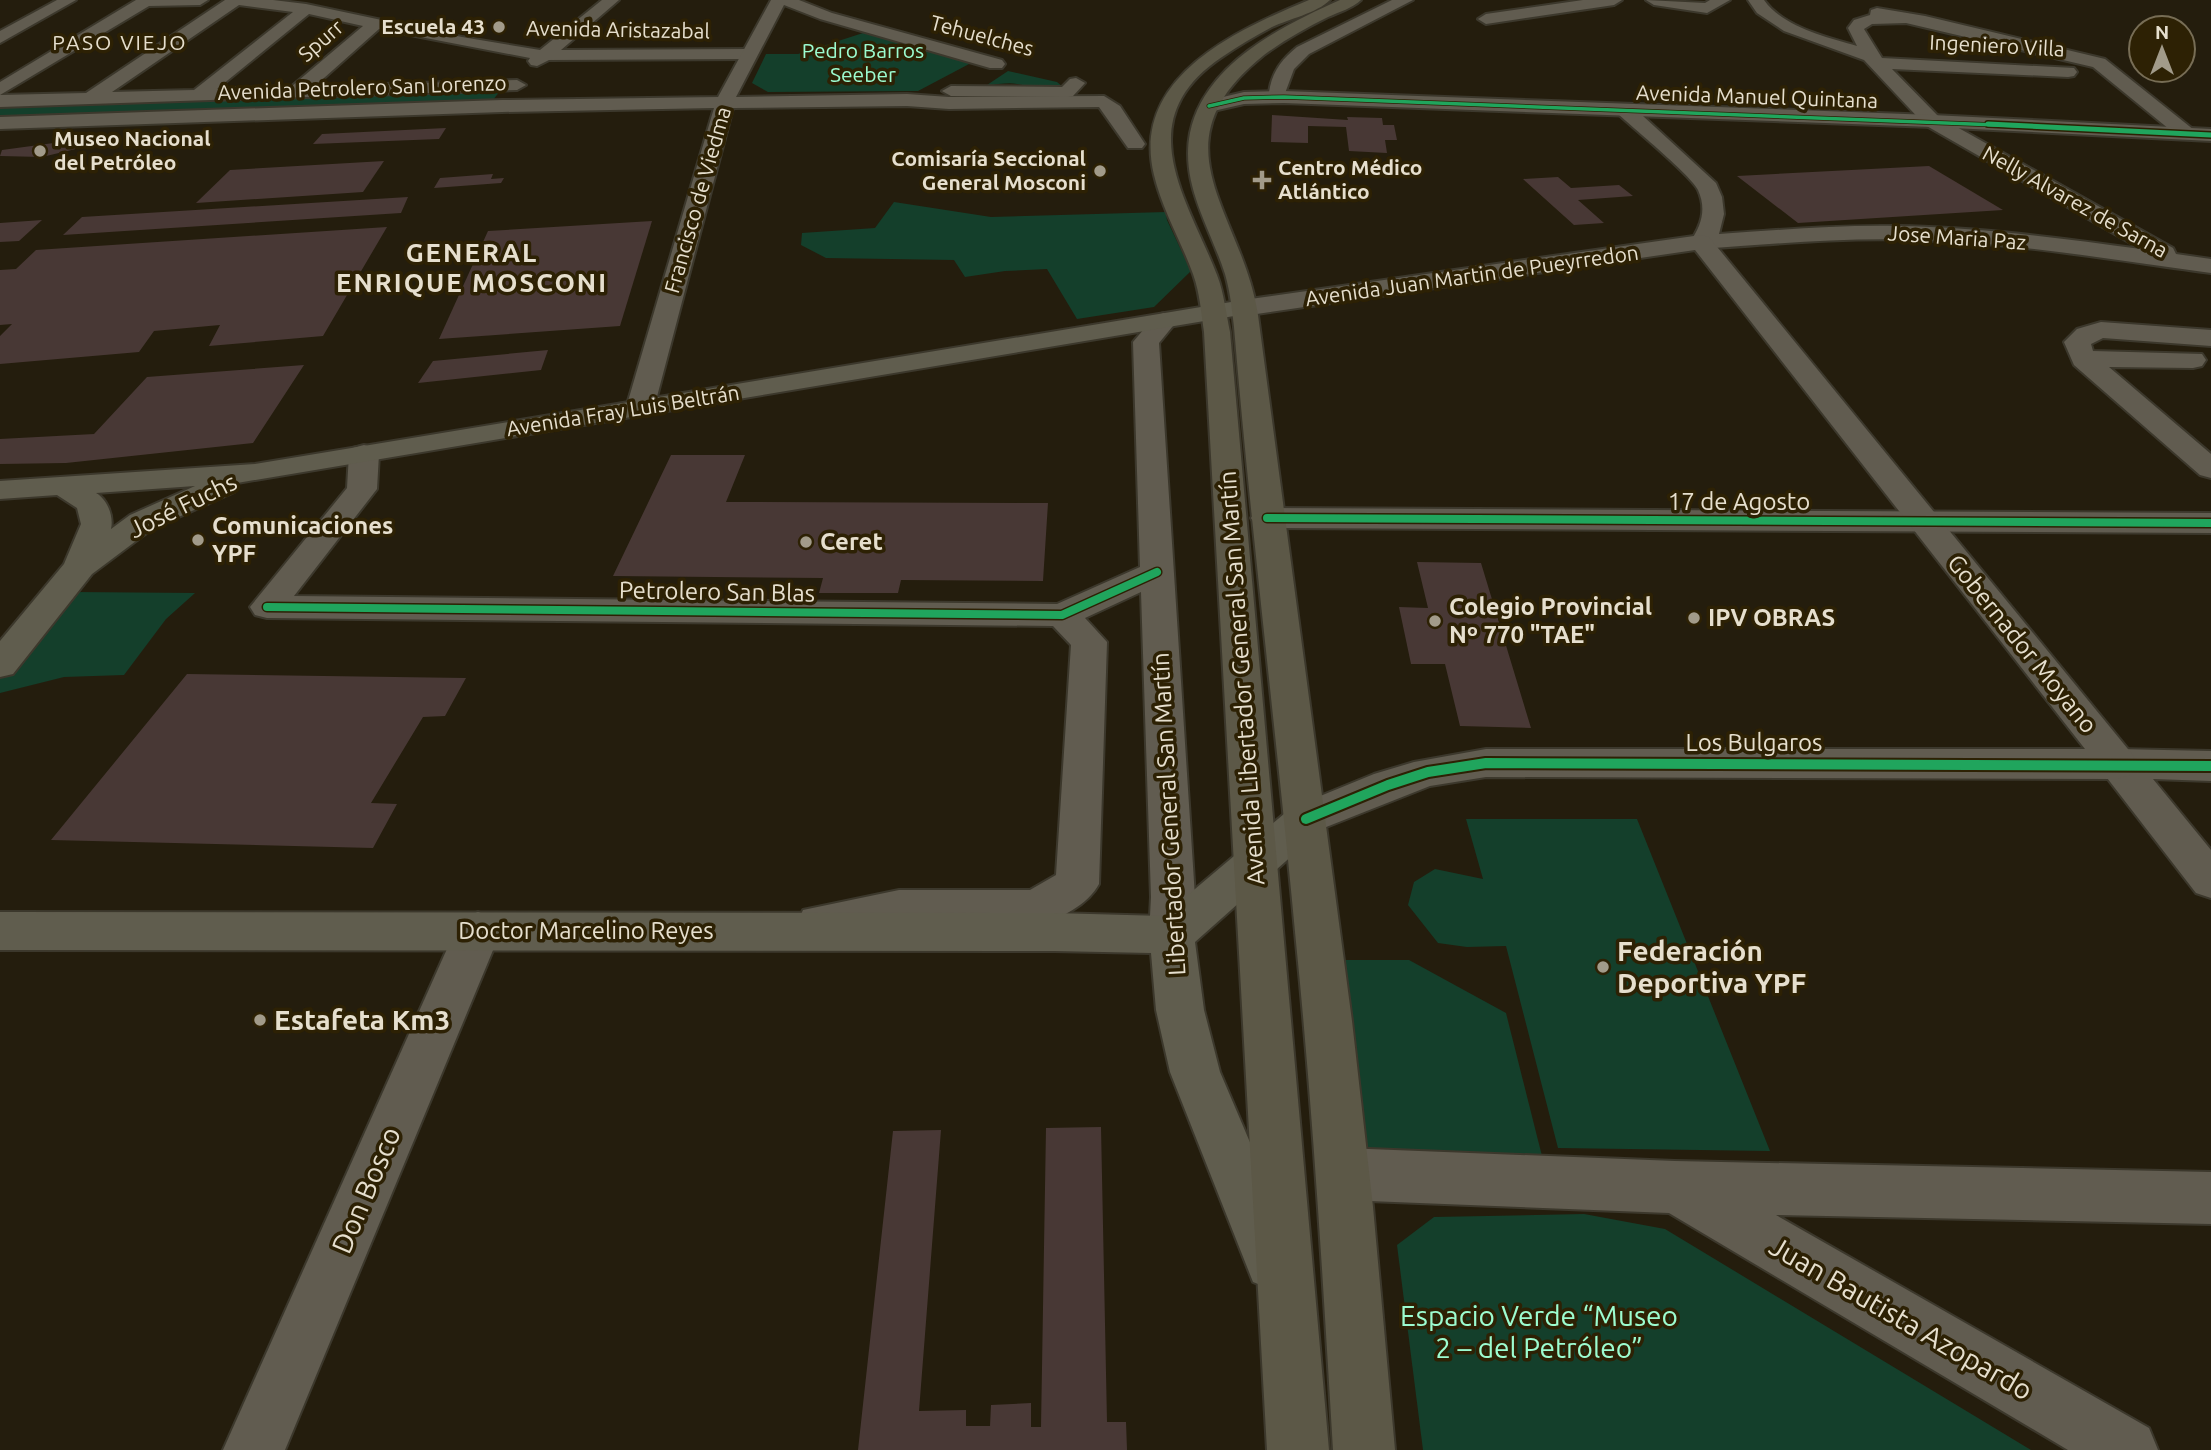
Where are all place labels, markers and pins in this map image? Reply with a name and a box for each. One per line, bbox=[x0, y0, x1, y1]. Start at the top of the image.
place label: Escuela 43 bbox=[381, 14, 485, 38]
marker: Escuela 43 bbox=[491, 19, 507, 35]
place label: Museo Nacional del Petróleo bbox=[54, 126, 211, 174]
marker: Museo Nacional del Petróleo bbox=[32, 143, 48, 159]
place label: Comisaría Seccional General Mosconi bbox=[891, 146, 1086, 194]
place label: Centro Médico Atlántico bbox=[1278, 155, 1423, 203]
marker: Comisaría Seccional General Mosconi bbox=[1092, 163, 1108, 179]
marker: Centro Médico Atlántico bbox=[1252, 170, 1272, 190]
place label: Comunicaciones YPF bbox=[212, 512, 393, 567]
place label: Ceret bbox=[820, 528, 883, 555]
marker: Comunicaciones YPF bbox=[190, 532, 206, 548]
marker: Ceret bbox=[798, 534, 814, 550]
place label: Colegio Provincial Nº 770 "TAE" bbox=[1449, 593, 1652, 648]
place label: IPV OBRAS bbox=[1708, 604, 1835, 631]
marker: IPV OBRAS bbox=[1686, 610, 1702, 626]
marker: Colegio Provincial Nº 770 "TAE" bbox=[1427, 613, 1443, 629]
place label: Federación Deportiva YPF bbox=[1617, 935, 1806, 998]
marker: Federación Deportiva YPF bbox=[1595, 959, 1611, 975]
place label: Estafeta Km3 bbox=[274, 1004, 450, 1035]
marker: Estafeta Km3 bbox=[252, 1012, 268, 1028]

